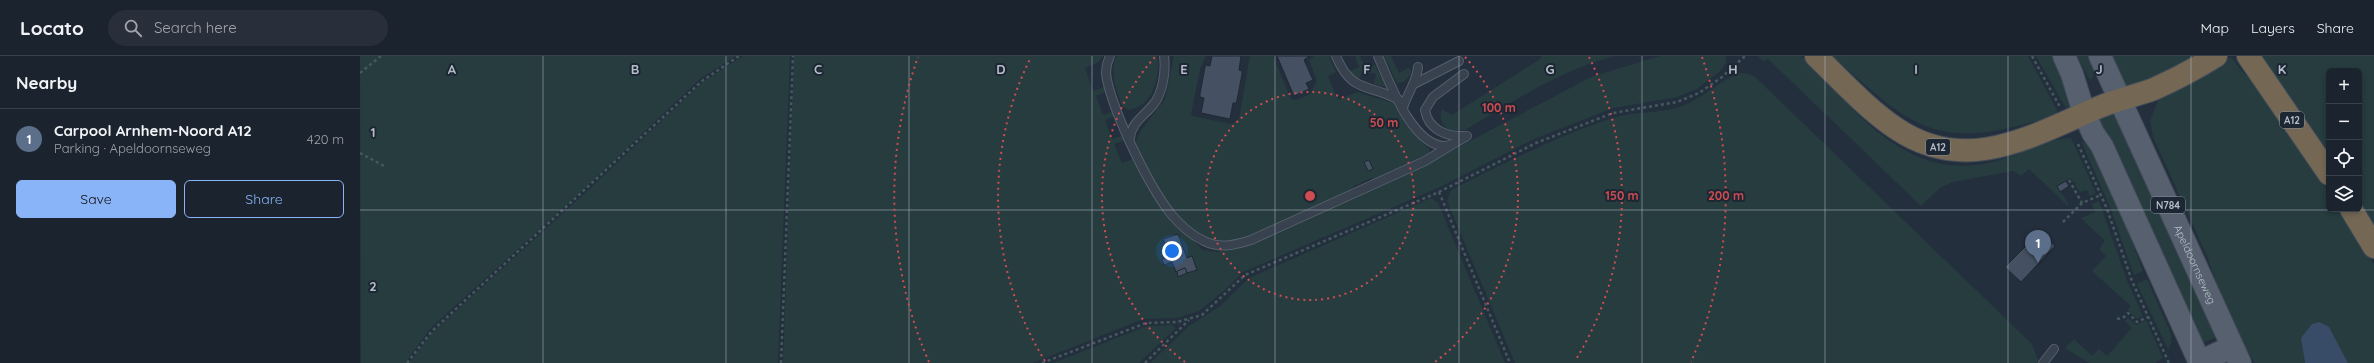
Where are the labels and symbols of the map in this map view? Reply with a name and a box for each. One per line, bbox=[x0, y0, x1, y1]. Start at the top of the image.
text: A bbox=[448, 61, 457, 77]
text: B bbox=[631, 61, 639, 77]
text: C bbox=[814, 61, 822, 77]
text: D bbox=[996, 61, 1006, 77]
text: E bbox=[1180, 61, 1188, 77]
text: F bbox=[1363, 61, 1371, 77]
text: G bbox=[1545, 61, 1555, 77]
text: H bbox=[1728, 61, 1738, 77]
text: I bbox=[1914, 61, 1918, 77]
text: J bbox=[2095, 61, 2103, 77]
text: K bbox=[2278, 61, 2287, 77]
text: 100 m bbox=[1482, 100, 1516, 115]
road number: A12 bbox=[2280, 112, 2304, 128]
text: 50 m bbox=[1370, 115, 1398, 130]
text: 1 bbox=[370, 124, 376, 140]
road number: A12 bbox=[1926, 139, 1950, 155]
text: 150 m bbox=[1605, 188, 1639, 203]
text: 200 m bbox=[1708, 188, 1744, 203]
centre of rings bbox=[1303, 189, 1317, 203]
road number: N784 bbox=[2151, 197, 2185, 213]
street label: Apeldoornseweg bbox=[2171, 222, 2219, 306]
pin: 1 bbox=[2025, 230, 2051, 263]
your location bbox=[1162, 241, 1182, 261]
text: 2 bbox=[369, 278, 377, 294]

